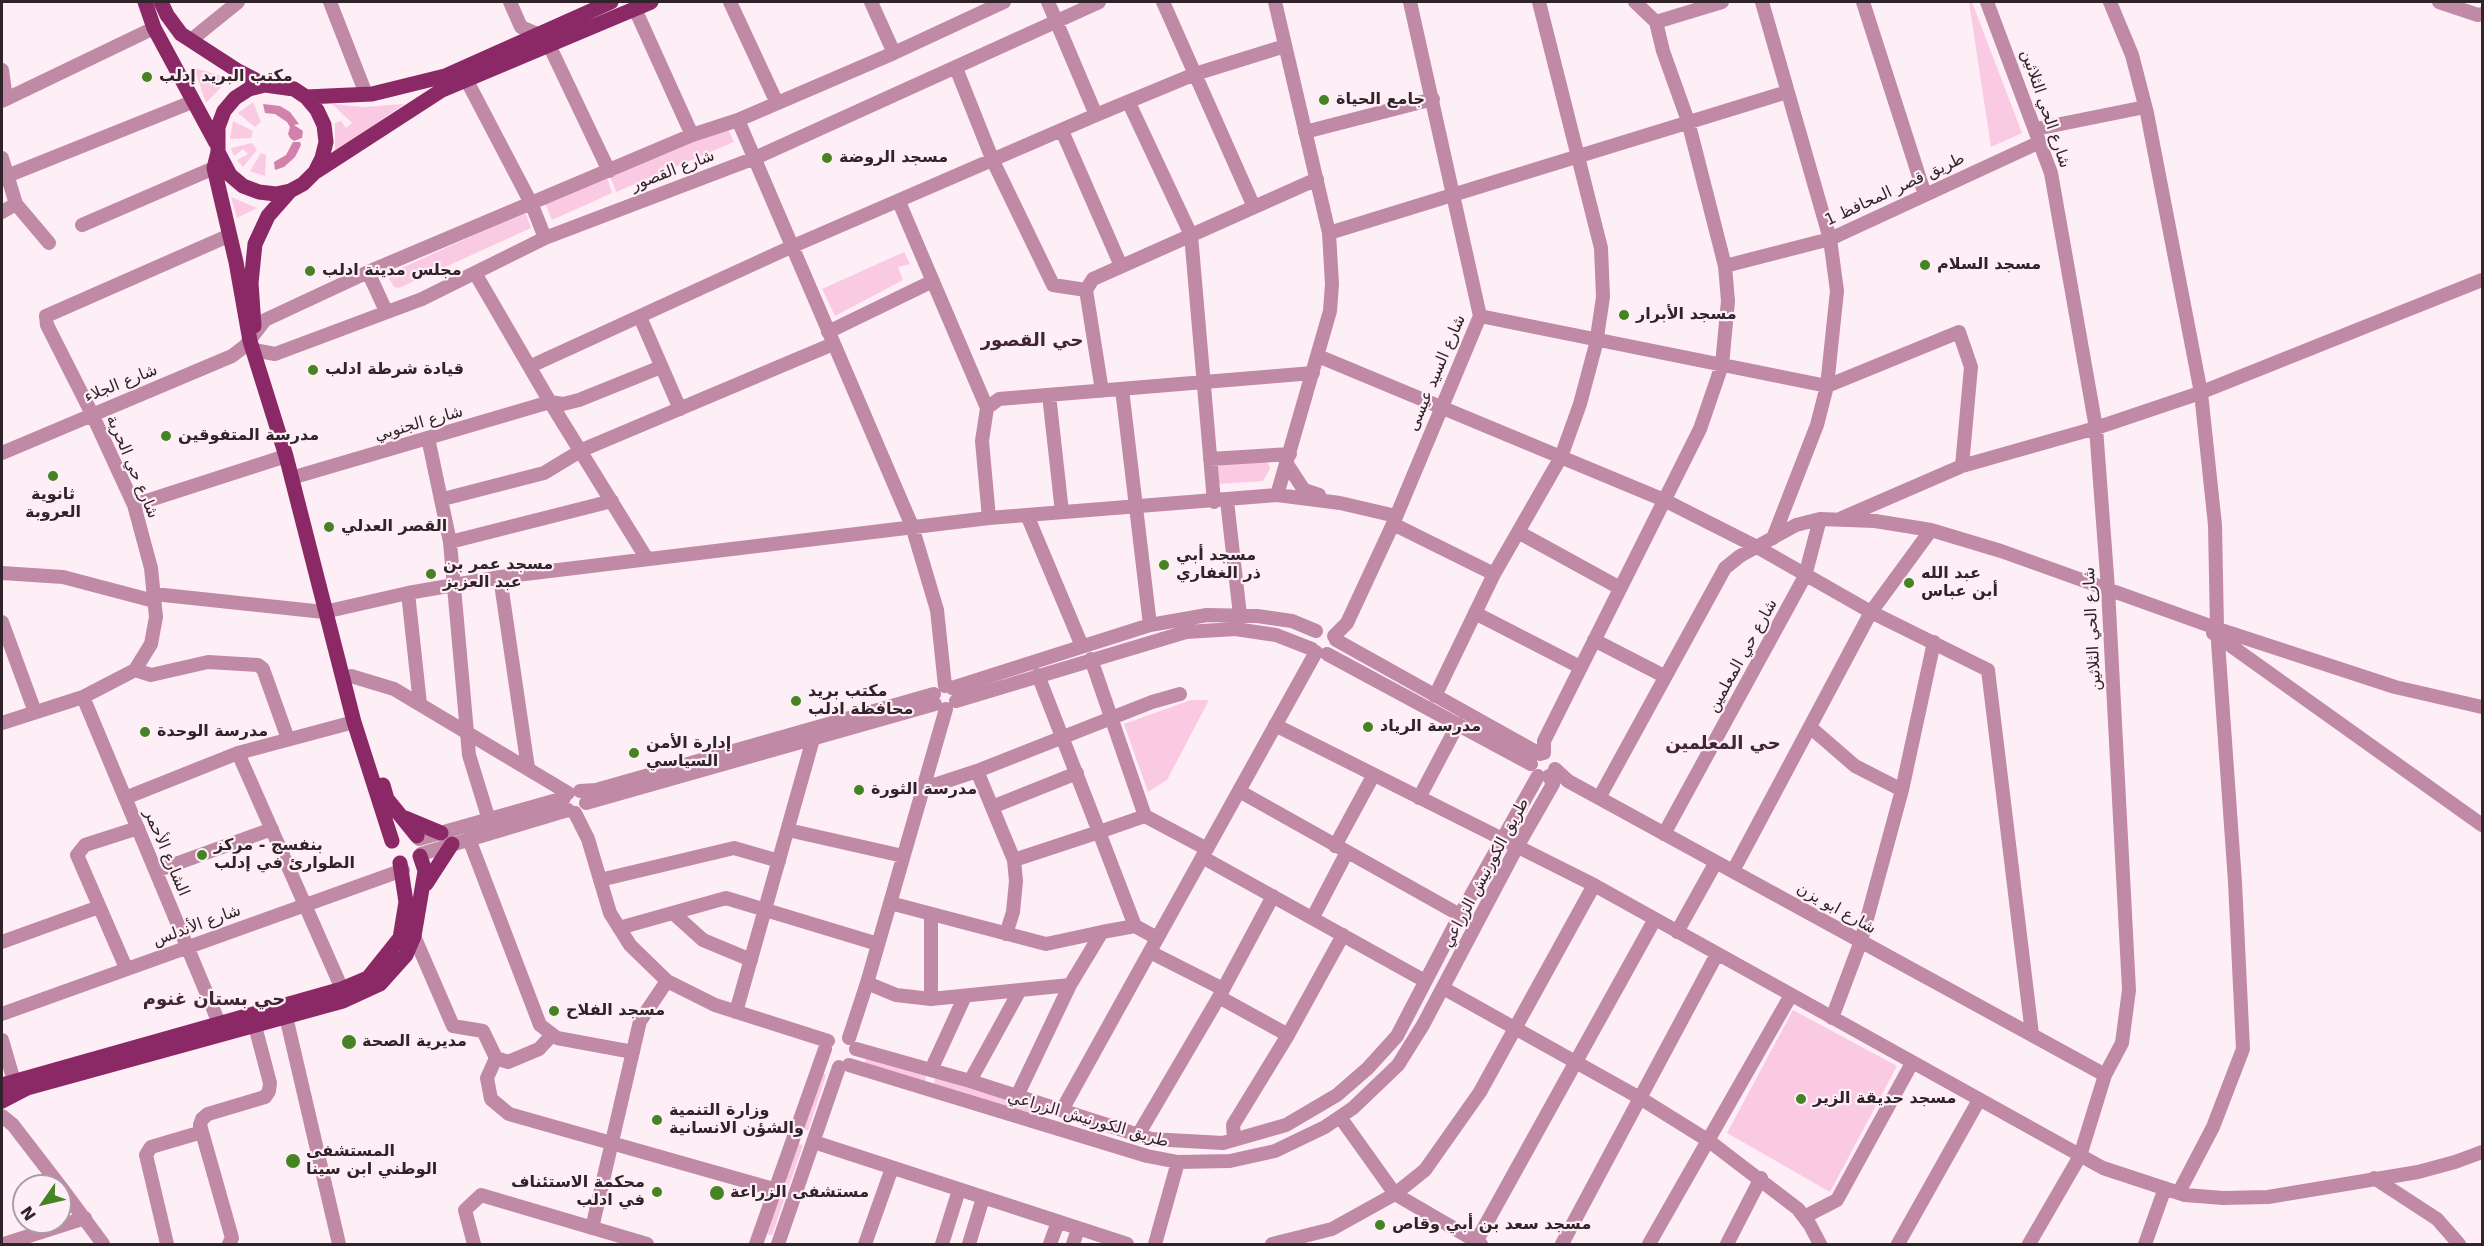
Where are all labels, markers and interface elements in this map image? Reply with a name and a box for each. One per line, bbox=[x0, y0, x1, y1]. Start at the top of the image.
street label: شارع الحي الثلاثين bbox=[2016, 47, 2074, 171]
place label: مكتب البريد إدلب bbox=[159, 67, 293, 87]
marker: مكتب البريد إدلب bbox=[140, 70, 154, 84]
place label: جامع الحياة bbox=[1336, 90, 1425, 110]
marker: جامع الحياة bbox=[1317, 93, 1331, 107]
street label: شارع القصور bbox=[629, 146, 717, 196]
place label: مسجد الروضة bbox=[839, 148, 948, 168]
street label: طريق قصر المحافظ 1 bbox=[1822, 149, 1968, 231]
marker: مسجد الروضة bbox=[820, 151, 834, 165]
place label: مسجد السلام bbox=[1937, 255, 2041, 275]
marker: مسجد السلام bbox=[1918, 258, 1932, 272]
place label: مجلس مدينة ادلب bbox=[322, 261, 462, 281]
marker: مجلس مدينة ادلب bbox=[303, 264, 317, 278]
place label: مسجد الأبرار bbox=[1636, 305, 1737, 325]
marker: مسجد الأبرار bbox=[1617, 308, 1631, 322]
street label: شارع السيد عيسى bbox=[1404, 312, 1470, 434]
district label: حي القصور bbox=[981, 330, 1083, 352]
place label: قيادة شرطة ادلب bbox=[325, 360, 464, 380]
street label: شارع الجلاء bbox=[82, 361, 160, 407]
marker: قيادة شرطة ادلب bbox=[306, 363, 320, 377]
street label: شارع الجنوبي bbox=[373, 402, 465, 446]
street label: شارع حي الحرية bbox=[102, 412, 162, 522]
place label: مدرسة المتفوقين bbox=[178, 426, 319, 446]
marker: مدرسة المتفوقين bbox=[159, 429, 173, 443]
marker: ثانوية العروبة bbox=[46, 469, 60, 483]
place label: ثانوية العروبة bbox=[25, 485, 81, 523]
place label: القصر العدلي bbox=[341, 517, 447, 537]
marker: القصر العدلي bbox=[322, 520, 336, 534]
place label: مسجد أبي ذر الغفاري bbox=[1176, 546, 1261, 584]
place label: مسجد عمر بن عبد العزيز bbox=[443, 555, 553, 593]
marker: مسجد أبي ذر الغفاري bbox=[1157, 558, 1171, 572]
place label: عبد الله أبن عباس bbox=[1921, 564, 1998, 602]
marker: مسجد عمر بن عبد العزيز bbox=[424, 567, 438, 581]
street label: شارع الحي الثلاثين bbox=[2080, 567, 2106, 691]
marker: عبد الله أبن عباس bbox=[1902, 576, 1916, 590]
street label: شارع حي المعلمين bbox=[1704, 596, 1782, 716]
place label: مكتب بريد محافظة ادلب bbox=[808, 682, 913, 720]
marker: مكتب بريد محافظة ادلب bbox=[789, 694, 803, 708]
place label: مدرسة الرياد bbox=[1380, 717, 1481, 737]
marker: مدرسة الرياد bbox=[1361, 720, 1375, 734]
place label: مدرسة الوحدة bbox=[157, 722, 268, 742]
marker: مدرسة الوحدة bbox=[138, 725, 152, 739]
district label: حي المعلمين bbox=[1665, 733, 1781, 755]
place label: إدارة الأمن السياسي bbox=[646, 734, 731, 772]
marker: إدارة الأمن السياسي bbox=[627, 746, 641, 760]
place label: مدرسة الثورة bbox=[871, 780, 977, 800]
marker: مدرسة الثورة bbox=[852, 783, 866, 797]
street label: طريق الكورنيش الزراعي bbox=[1438, 795, 1534, 951]
street label: الشارع الأحمر bbox=[139, 807, 193, 899]
place label: بنفسج - مركز الطوارئ في إدلب bbox=[214, 836, 355, 874]
marker: بنفسج - مركز الطوارئ في إدلب bbox=[195, 848, 209, 862]
street label: شارع ابو يزن bbox=[1793, 879, 1879, 939]
street label: شارع الأندلس bbox=[150, 901, 244, 951]
district label: حي بستان غنوم bbox=[143, 989, 285, 1011]
place label: مسجد الفلاح bbox=[566, 1001, 665, 1021]
marker: مسجد الفلاح bbox=[547, 1004, 561, 1018]
place label: مديرية الصحة bbox=[362, 1032, 467, 1052]
marker: مديرية الصحة bbox=[340, 1033, 358, 1051]
street label: طريق الكورنيش الزراعي bbox=[1005, 1088, 1171, 1152]
place label: مسجد حديقة الزير bbox=[1813, 1089, 1957, 1109]
marker: مسجد حديقة الزير bbox=[1794, 1092, 1808, 1106]
place label: وزارة التنمية والشؤن الانسانية bbox=[669, 1101, 804, 1139]
marker: وزارة التنمية والشؤن الانسانية bbox=[650, 1113, 664, 1127]
place label: المستشفى الوطني ابن سينا bbox=[306, 1142, 437, 1180]
marker: المستشفى الوطني ابن سينا bbox=[284, 1152, 302, 1170]
place label: محكمة الاستئناف في ادلب bbox=[511, 1173, 645, 1211]
north arrow bbox=[12, 1174, 72, 1234]
place label: مستشفى الزراعة bbox=[730, 1183, 869, 1203]
marker: مستشفى الزراعة bbox=[708, 1184, 726, 1202]
marker: محكمة الاستئناف في ادلب bbox=[650, 1185, 664, 1199]
text: N bbox=[17, 1202, 40, 1224]
place label: مسجد سعد بن أبي وقاص bbox=[1392, 1215, 1591, 1235]
marker: مسجد سعد بن أبي وقاص bbox=[1373, 1218, 1387, 1232]

